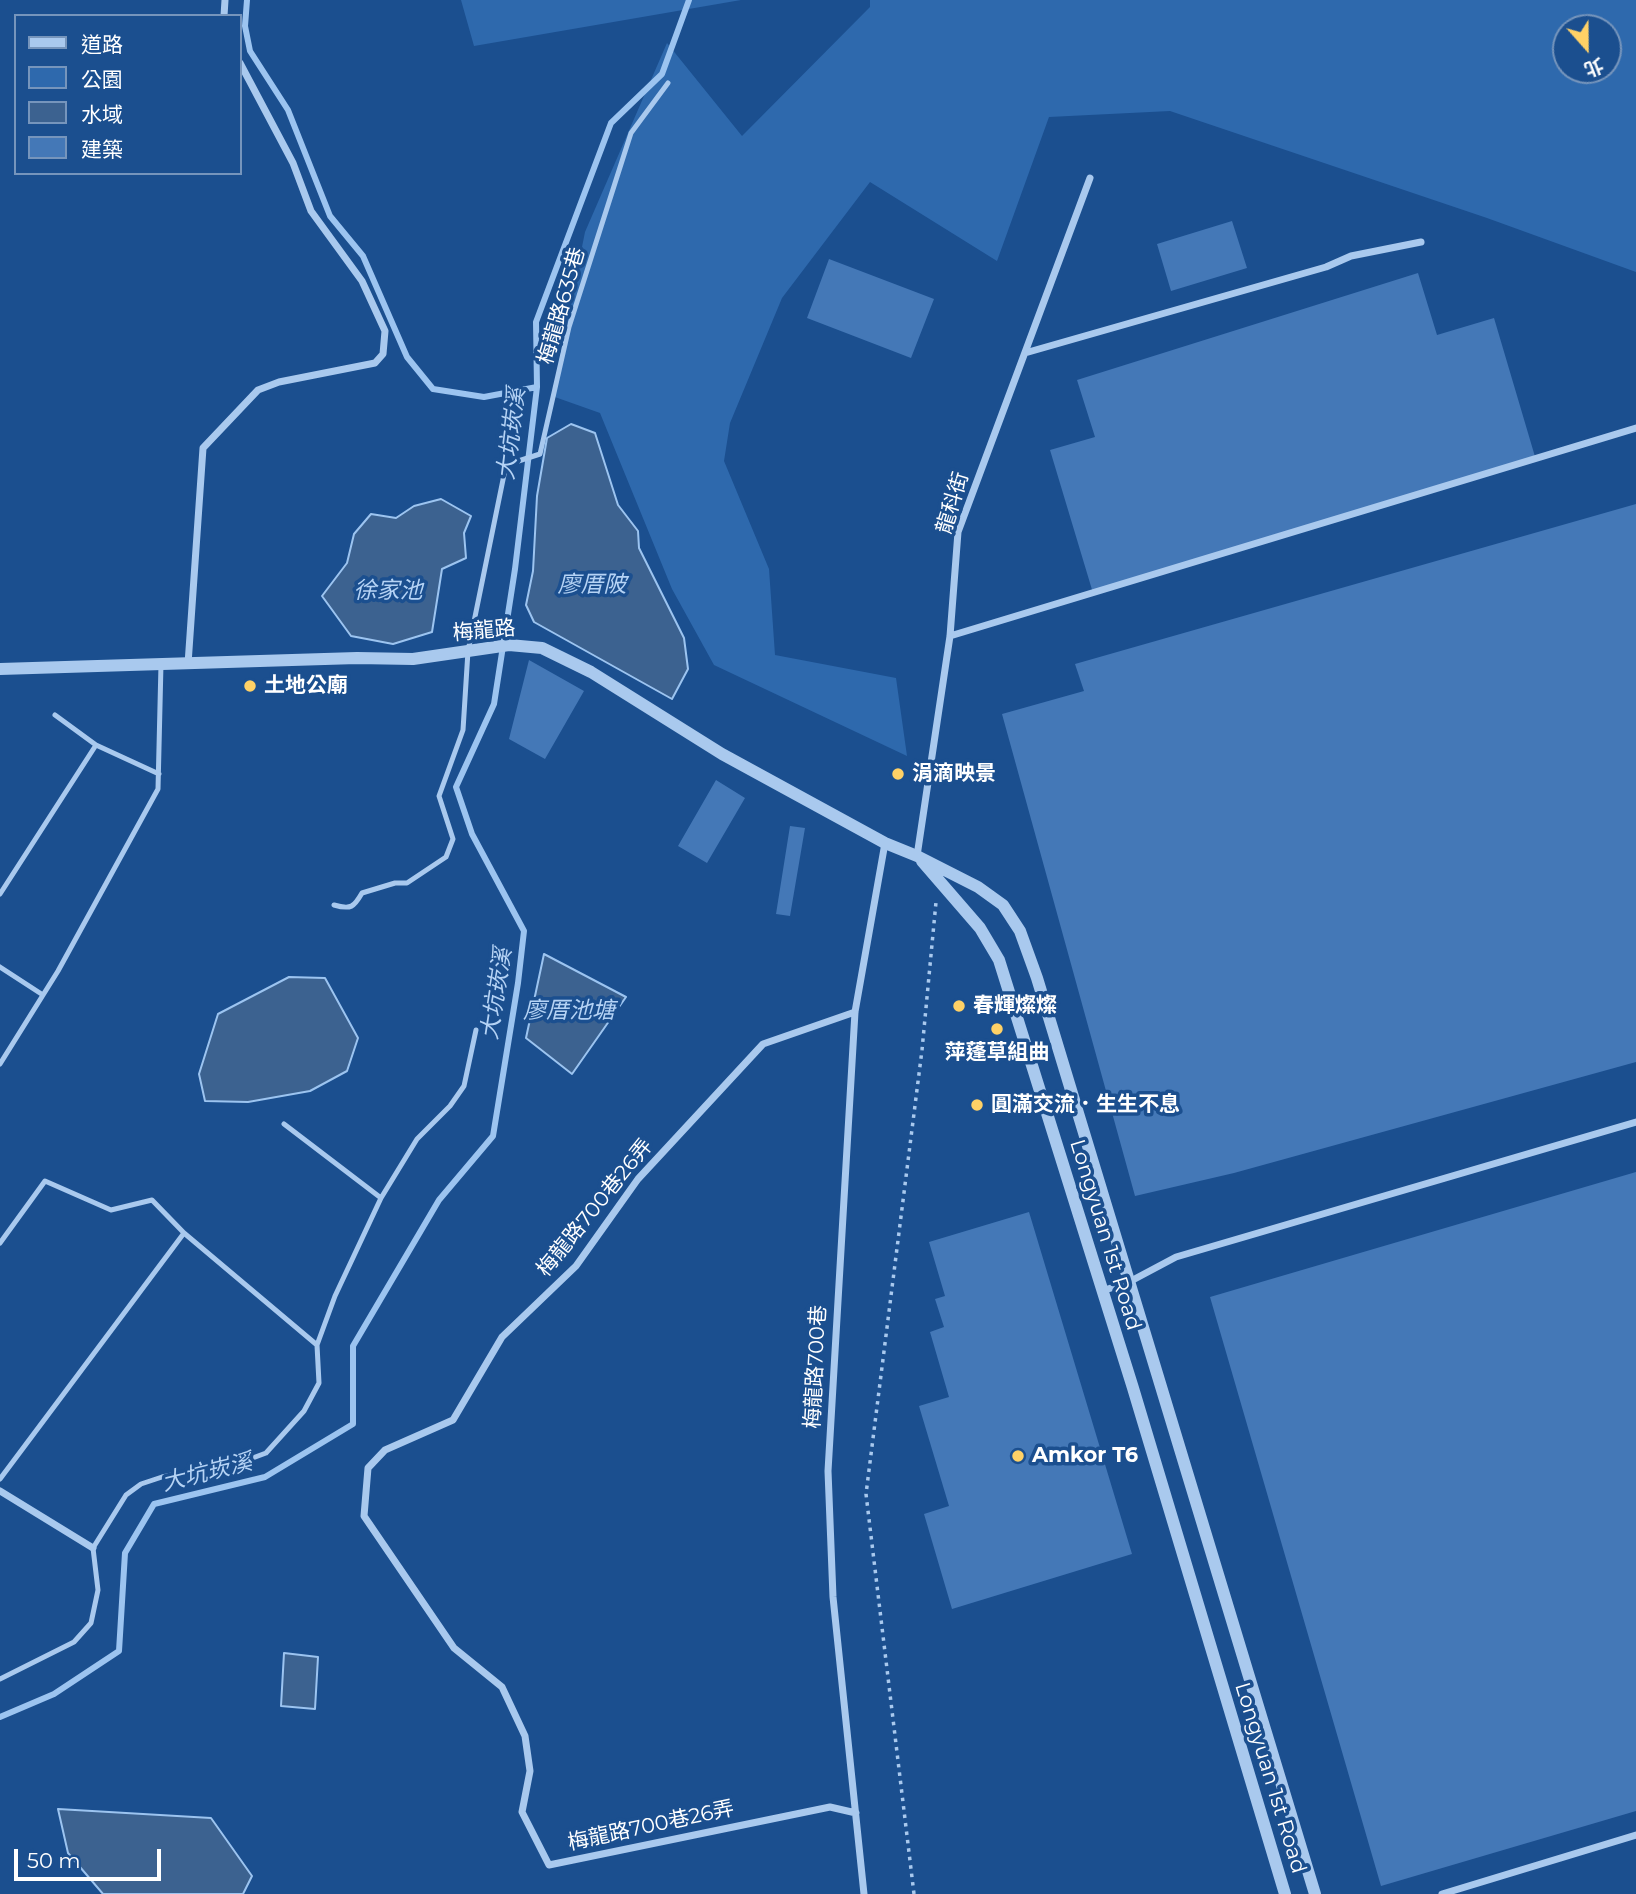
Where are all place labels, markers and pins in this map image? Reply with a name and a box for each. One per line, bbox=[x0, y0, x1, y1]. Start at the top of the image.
place label: 土地公廟 bbox=[264, 673, 348, 699]
marker: 土地公廟 bbox=[242, 678, 258, 694]
place label: 涓滴映景 bbox=[912, 761, 996, 787]
marker: 涓滴映景 bbox=[890, 766, 906, 782]
place label: 春輝燦燦 bbox=[973, 993, 1057, 1019]
marker: 春輝燦燦 bbox=[951, 998, 967, 1014]
marker: 萍蓬草組曲 bbox=[989, 1021, 1005, 1037]
place label: 萍蓬草組曲 bbox=[945, 1040, 1049, 1066]
place label: 圓滿交流．生生不息 bbox=[991, 1092, 1180, 1118]
marker: 圓滿交流．生生不息 bbox=[969, 1097, 985, 1113]
place label: Amkor T6 bbox=[1032, 1443, 1138, 1469]
marker: Amkor T6 bbox=[1010, 1448, 1026, 1464]

